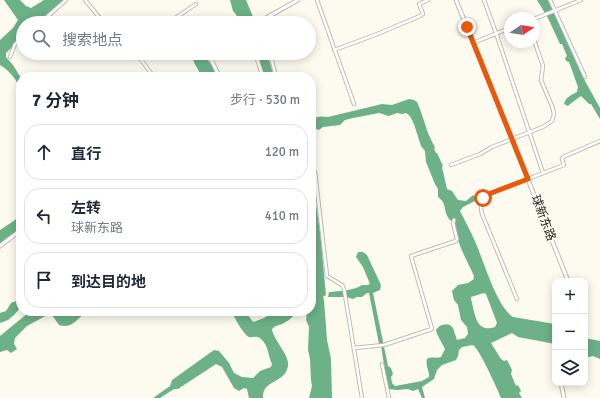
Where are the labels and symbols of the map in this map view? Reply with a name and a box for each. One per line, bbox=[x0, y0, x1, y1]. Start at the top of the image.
north arrow bbox=[504, 12, 540, 48]
route end bbox=[458, 18, 476, 36]
route start bbox=[474, 189, 492, 207]
street label: 球新东路 bbox=[527, 193, 559, 243]

